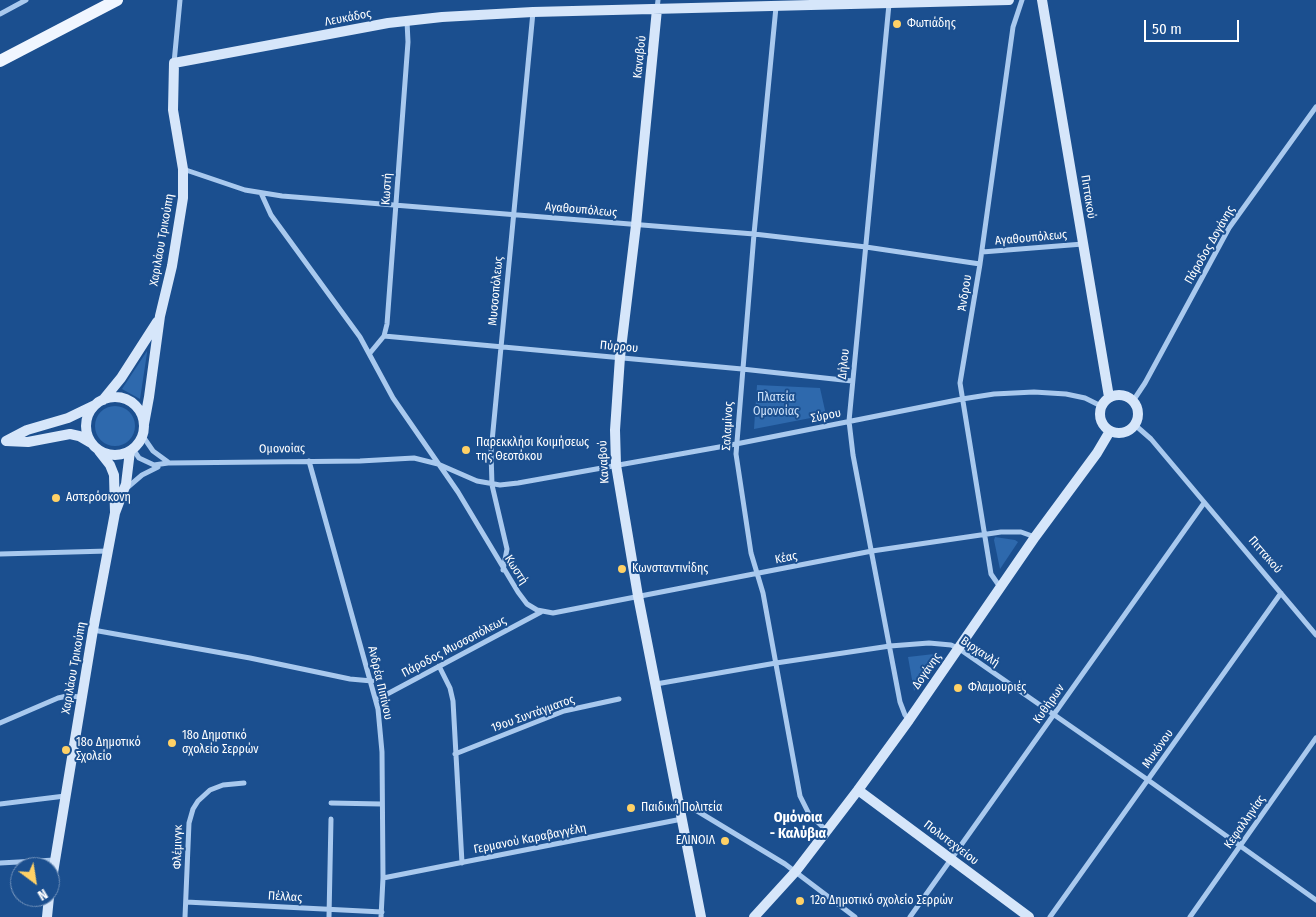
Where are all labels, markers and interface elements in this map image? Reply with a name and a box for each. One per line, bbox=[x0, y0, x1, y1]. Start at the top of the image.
street label: Λευκάδος bbox=[324, 6, 372, 30]
scale bar bbox=[1146, 10, 1241, 42]
place label: Φωτιάδης bbox=[907, 17, 956, 31]
marker: Φωτιάδης bbox=[891, 18, 903, 30]
text: 50 m bbox=[1152, 20, 1182, 38]
street label: Καναβού bbox=[631, 35, 649, 79]
street label: Κωστή bbox=[379, 172, 395, 206]
street label: Πιττακού bbox=[1077, 174, 1099, 220]
street label: Χαριλάου Τρικούπη bbox=[147, 193, 177, 287]
street label: Αγαθουπόλεως bbox=[544, 200, 618, 220]
street label: Πάροδος Δογάνης bbox=[1182, 203, 1238, 287]
street label: Αγαθουπόλεως bbox=[994, 228, 1068, 248]
street label: Μυσσοπόλεως bbox=[486, 256, 506, 326]
street label: Άνδρου bbox=[955, 274, 975, 312]
street label: Πύρρου bbox=[599, 338, 639, 356]
street label: Δήλου bbox=[835, 348, 853, 380]
park label: Πλατεία Ομονοίας bbox=[753, 391, 799, 419]
street label: Σαλαμίνος bbox=[720, 401, 736, 451]
street label: Σύρου bbox=[810, 406, 842, 426]
place label: Παρεκκλήσι Κοιμήσεως της Θεοτόκου bbox=[476, 436, 589, 464]
street label: Καναβού bbox=[596, 440, 612, 484]
street label: Ομονοίας bbox=[259, 441, 305, 457]
marker: Παρεκκλήσι Κοιμήσεως της Θεοτόκου bbox=[460, 444, 472, 456]
place label: Αστερόσκονη bbox=[66, 491, 131, 505]
marker: Αστερόσκονη bbox=[50, 492, 62, 504]
street label: Πιττακού bbox=[1245, 534, 1285, 576]
street label: Κέας bbox=[774, 549, 798, 567]
street label: Κωστή bbox=[501, 553, 531, 587]
place label: Κωνσταντινίδης bbox=[632, 562, 708, 576]
marker: Κωνσταντινίδης bbox=[616, 563, 628, 575]
street label: Πάροδος Μυσσοπόλεως bbox=[399, 613, 509, 681]
street label: Χαριλάου Τρικούπη bbox=[59, 621, 89, 715]
street label: Βιρχανλή bbox=[958, 634, 1002, 670]
street label: Ανδρέα Πιπίνου bbox=[364, 645, 396, 721]
street label: Δογάνης bbox=[909, 650, 945, 692]
place label: Φλαμουριές bbox=[968, 681, 1026, 695]
marker: Φλαμουριές bbox=[952, 682, 964, 694]
street label: Κυθήρων bbox=[1030, 682, 1068, 726]
street label: 19ου Συντάγματος bbox=[489, 692, 577, 736]
street label: Μυκόνου bbox=[1139, 727, 1177, 771]
place label: 18ο Δημοτικό σχολείο Σερρών bbox=[182, 729, 258, 757]
place label: 18ο Δημοτικό Σχολείο bbox=[76, 736, 141, 764]
marker: 18ο Δημοτικό σχολείο Σερρών bbox=[166, 737, 178, 749]
marker: 18ο Δημοτικό Σχολείο bbox=[60, 744, 72, 756]
street label: Κεφαλληνίας bbox=[1221, 793, 1269, 851]
place label: Παιδική Πολιτεία bbox=[641, 801, 723, 815]
marker: Παιδική Πολιτεία bbox=[625, 802, 637, 814]
district label: Ομόνοια - Καλύβια bbox=[770, 810, 826, 842]
street label: Πολυτεχνείου bbox=[921, 818, 981, 868]
street label: Γερμανού Καραβαγγέλη bbox=[472, 821, 588, 857]
street label: Φλέμινγκ bbox=[170, 825, 186, 869]
place label: ΕΛΙΝΟΙΛ bbox=[676, 834, 715, 848]
marker: ΕΛΙΝΟΙΛ bbox=[719, 835, 731, 847]
north arrow bbox=[10, 857, 60, 907]
text: N bbox=[35, 885, 50, 904]
street label: Πέλλας bbox=[268, 889, 302, 905]
place label: 12ο Δημοτικό σχολείο Σερρών bbox=[810, 894, 953, 908]
marker: 12ο Δημοτικό σχολείο Σερρών bbox=[794, 895, 806, 907]

